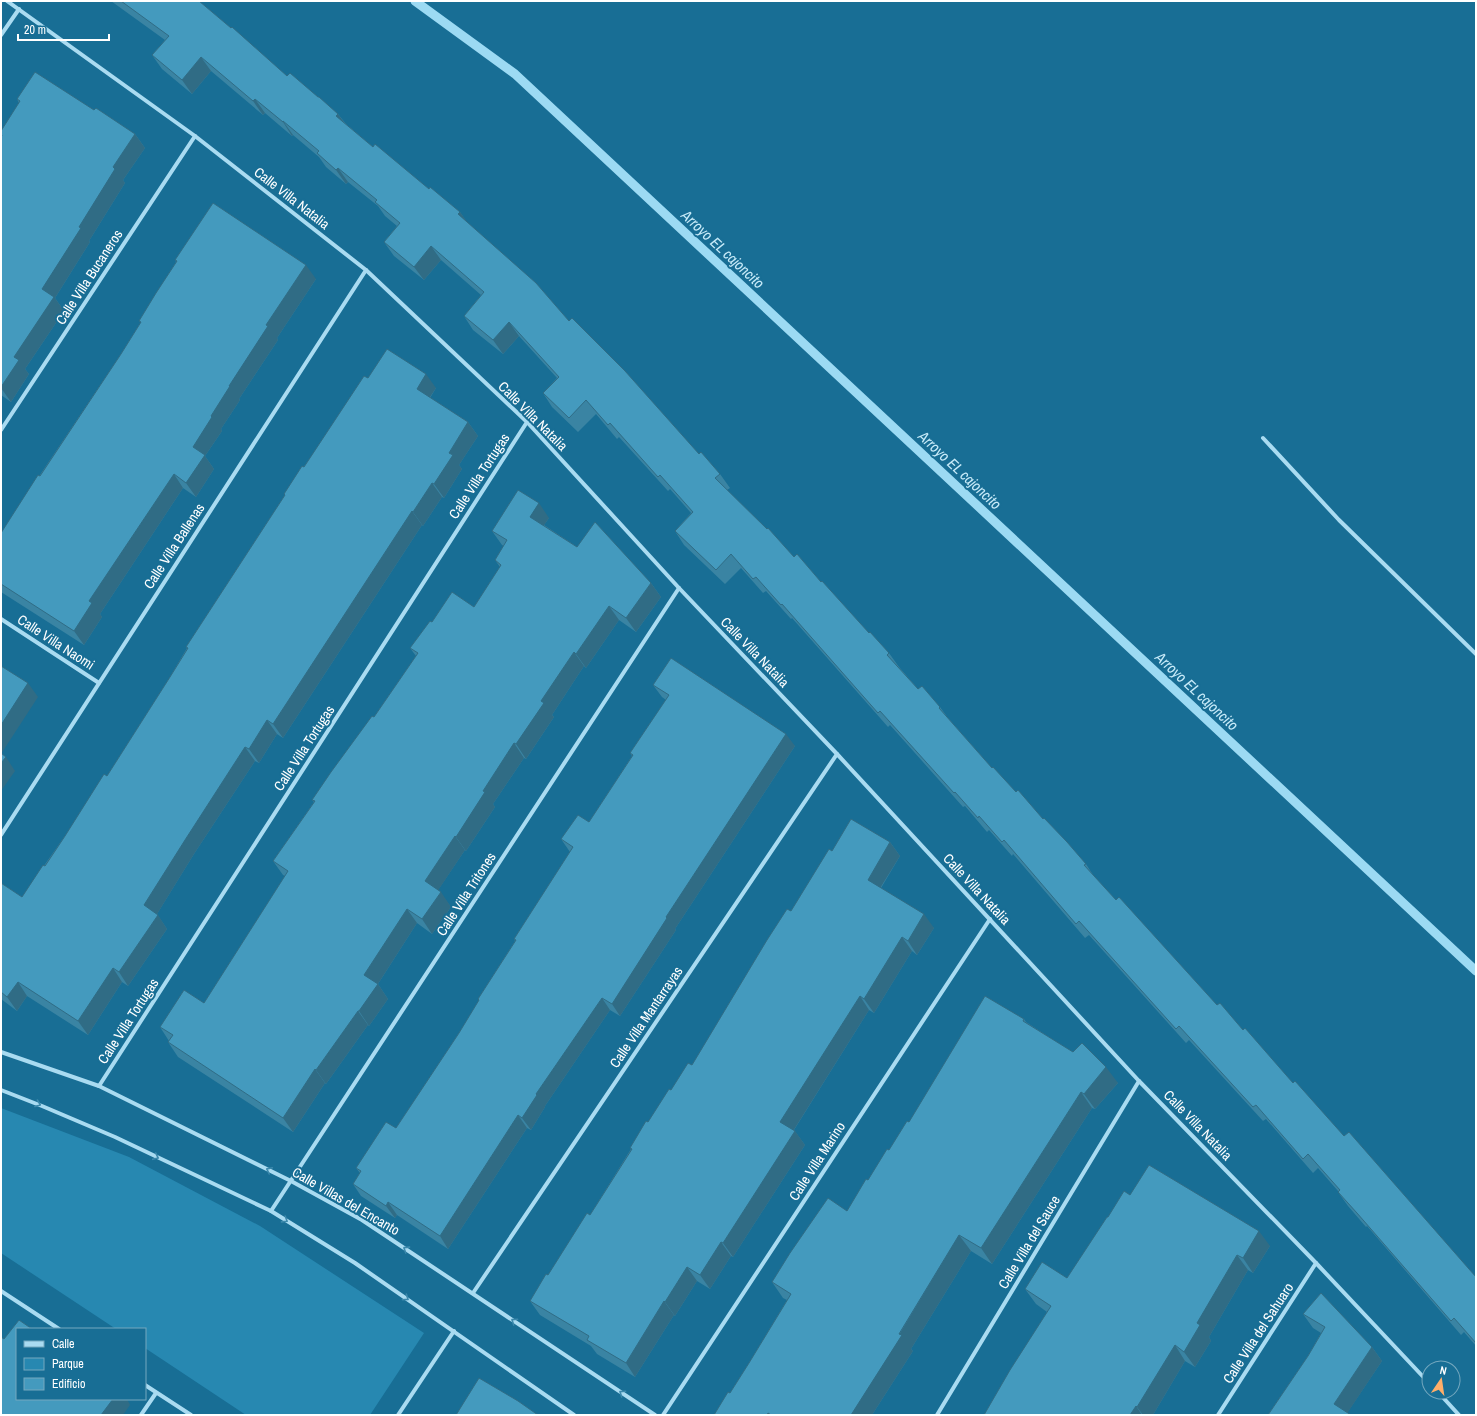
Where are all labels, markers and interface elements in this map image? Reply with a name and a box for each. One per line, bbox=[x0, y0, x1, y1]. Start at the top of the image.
scale bar bbox=[18, 16, 109, 42]
text: 20 m bbox=[24, 22, 46, 38]
street label: Calle Villa Natalia bbox=[251, 163, 334, 233]
water label: Arroyo EL cajoncito bbox=[676, 204, 769, 293]
street label: Calle Villa Bucaneros bbox=[52, 226, 127, 328]
street label: Calle Villa Natalia bbox=[494, 377, 572, 455]
water label: Arroyo EL cajoncito bbox=[913, 425, 1006, 514]
street label: Calle Villa Tortugas bbox=[445, 430, 514, 522]
street label: Calle Villa Ballenas bbox=[140, 499, 209, 592]
street label: Calle Villa Naomi bbox=[14, 610, 98, 674]
street label: Calle Villa Natalia bbox=[717, 613, 794, 691]
water label: Arroyo EL cajoncito bbox=[1150, 646, 1243, 735]
street label: Calle Villa Tortugas bbox=[270, 702, 339, 794]
street label: Calle Villa Tritones bbox=[432, 849, 500, 939]
street label: Calle Villa Natalia bbox=[939, 850, 1015, 929]
street label: Calle Villa Mantarrayas bbox=[605, 963, 687, 1071]
street label: Calle Villa Tortugas bbox=[94, 975, 163, 1067]
street label: Calle Villa Natalia bbox=[1160, 1086, 1237, 1164]
one-way arrow bbox=[34, 1099, 41, 1107]
street label: Calle Villa Marino bbox=[785, 1118, 849, 1204]
one-way arrow bbox=[152, 1152, 159, 1160]
street label: Calle Villas del Encanto bbox=[289, 1163, 403, 1239]
one-way arrow bbox=[266, 1167, 274, 1175]
street label: Calle Villa del Sauce bbox=[994, 1192, 1064, 1292]
one-way arrow bbox=[281, 1216, 288, 1223]
one-way arrow bbox=[403, 1246, 410, 1254]
street label: Calle Villa del Sahuaro bbox=[1219, 1279, 1297, 1387]
one-way arrow bbox=[402, 1293, 409, 1301]
one-way arrow bbox=[512, 1319, 519, 1326]
legend bbox=[16, 1328, 146, 1400]
text: Calle bbox=[52, 1336, 74, 1352]
text: Parque bbox=[52, 1356, 84, 1372]
north arrow bbox=[1421, 1360, 1461, 1400]
text: N bbox=[1439, 1363, 1448, 1378]
text: Edificio bbox=[52, 1376, 85, 1392]
one-way arrow bbox=[619, 1390, 626, 1398]

